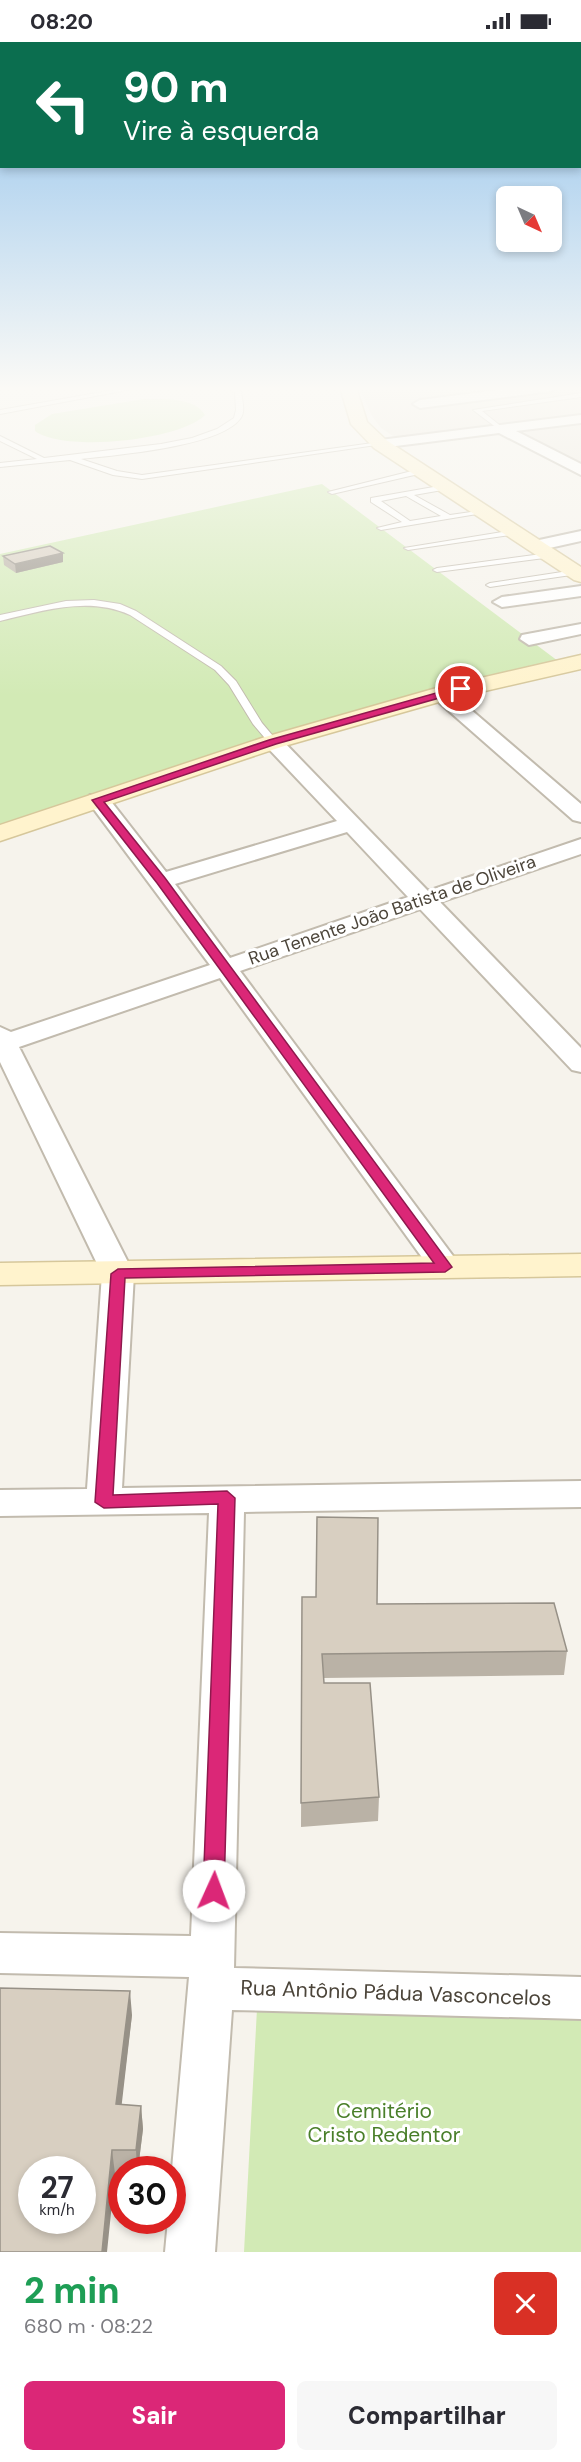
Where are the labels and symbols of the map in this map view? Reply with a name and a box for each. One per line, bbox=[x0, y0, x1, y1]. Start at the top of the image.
north arrow bbox=[496, 186, 562, 252]
pin bbox=[435, 663, 486, 714]
street label: Rua Tenente João Batista de Oliveira bbox=[245, 849, 539, 971]
position arrow bbox=[182, 1859, 246, 1923]
street label: Rua Antônio Pádua Vasconcelos bbox=[240, 1974, 552, 2012]
park label: Cemitério Cristo Redentor bbox=[307, 2097, 461, 2149]
speed limit sign: 30 bbox=[108, 2156, 186, 2234]

